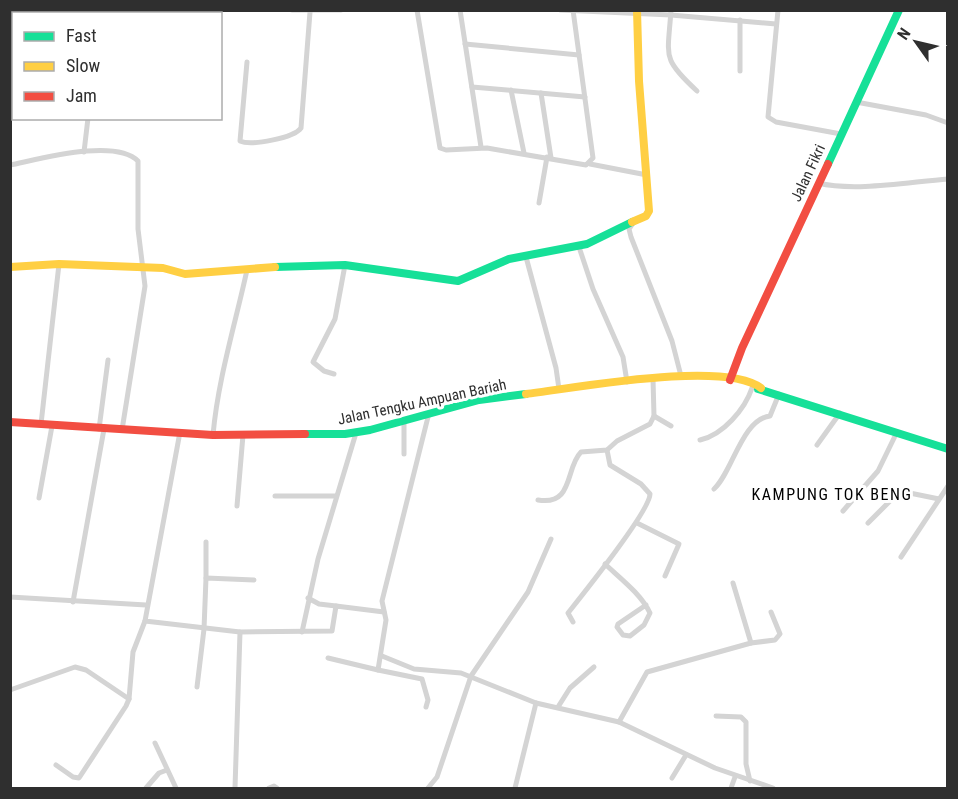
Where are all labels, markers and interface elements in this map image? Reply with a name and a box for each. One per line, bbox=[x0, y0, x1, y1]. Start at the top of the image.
legend bbox=[12, 12, 222, 120]
north arrow bbox=[886, 12, 946, 72]
text: Fast bbox=[66, 25, 97, 46]
text: N bbox=[893, 25, 915, 43]
text: Slow bbox=[66, 55, 101, 76]
text: Jam bbox=[66, 85, 97, 106]
street label: Jalan Fikri bbox=[787, 141, 829, 205]
street label: Jalan Tengku Ampuan Bariah bbox=[336, 375, 508, 429]
district label: KAMPUNG TOK BENG bbox=[752, 485, 912, 504]

